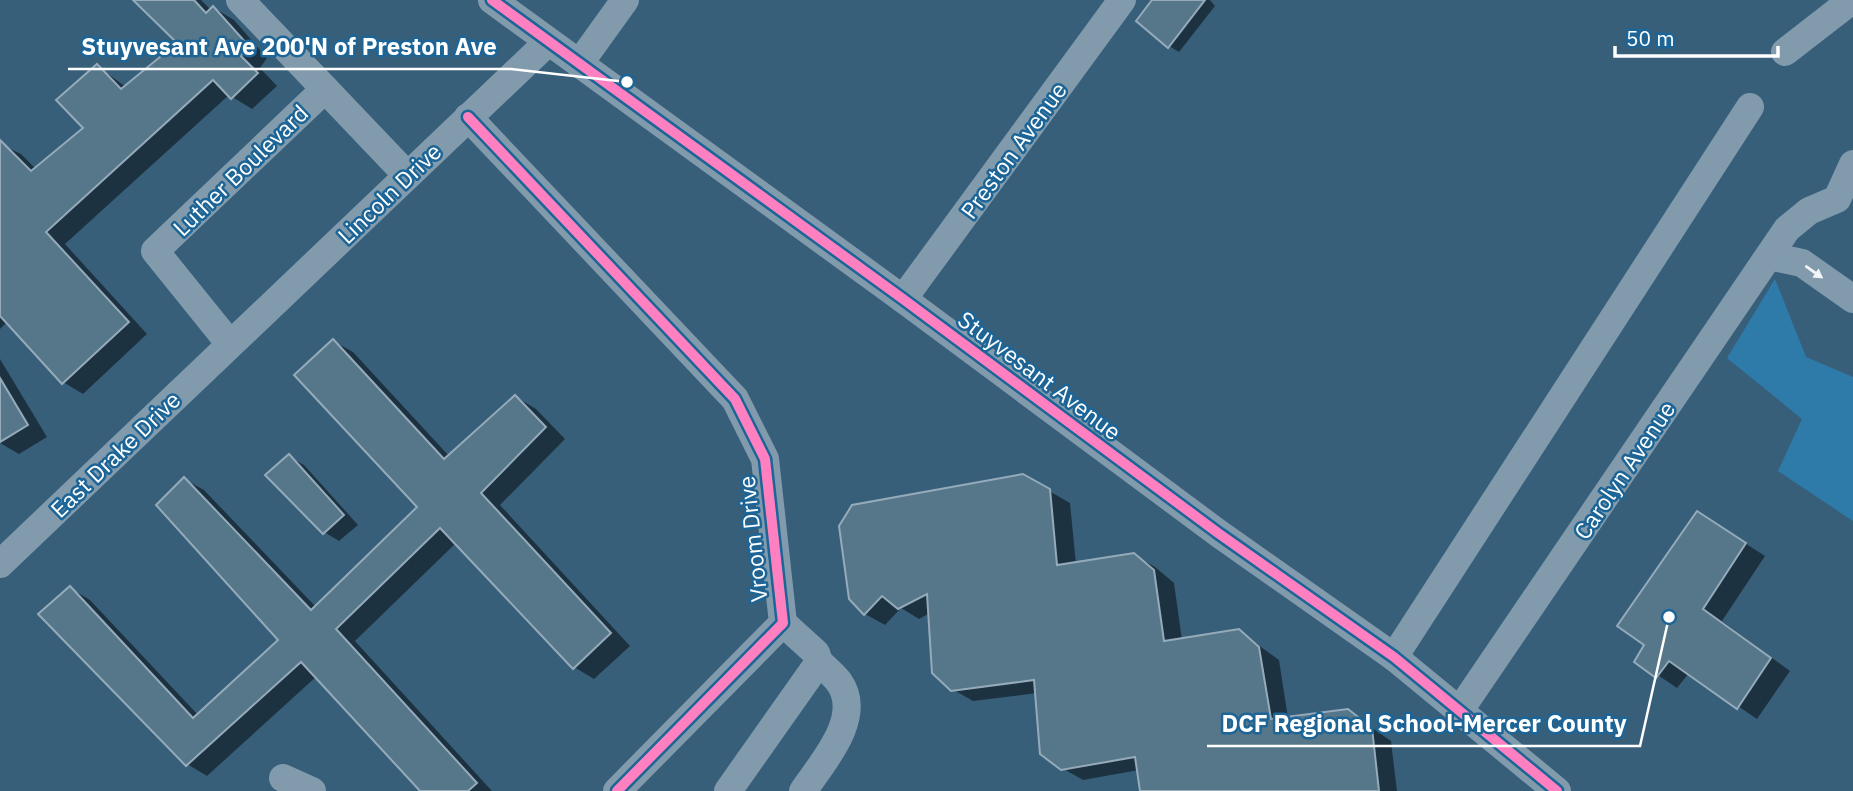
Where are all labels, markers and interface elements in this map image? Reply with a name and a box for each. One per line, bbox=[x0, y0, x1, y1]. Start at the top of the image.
scale bar bbox=[1615, 14, 1778, 58]
callout: Stuyvesant Ave 200'N of Preston Ave bbox=[68, 24, 511, 69]
text: 50 m bbox=[1626, 24, 1675, 52]
text: Stuyvesant Ave 200'N of Preston Ave bbox=[81, 30, 497, 62]
street label: Preston Avenue bbox=[953, 76, 1073, 224]
street label: Luther Boulevard bbox=[166, 98, 314, 242]
street label: Lincoln Drive bbox=[331, 136, 447, 250]
one-way arrow bbox=[1804, 265, 1824, 278]
street label: Stuyvesant Avenue bbox=[952, 304, 1128, 446]
street label: East Drake Drive bbox=[44, 384, 186, 524]
street label: Carolyn Avenue bbox=[1567, 395, 1681, 545]
street label: Vroom Drive bbox=[730, 474, 774, 604]
callout: DCF Regional School-Mercer County bbox=[1207, 701, 1640, 746]
text: DCF Regional School-Mercer County bbox=[1222, 707, 1627, 739]

